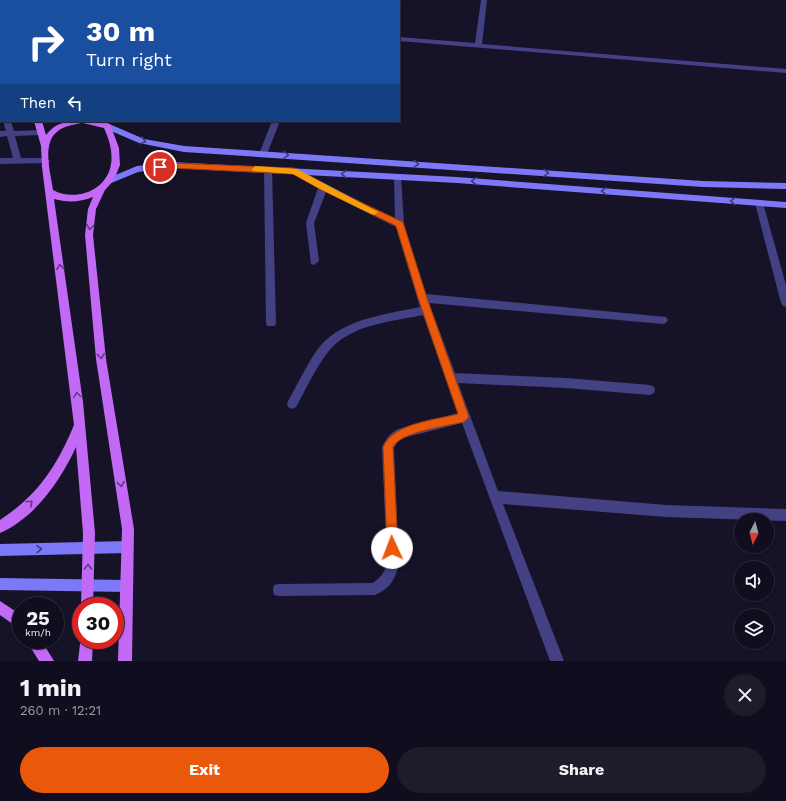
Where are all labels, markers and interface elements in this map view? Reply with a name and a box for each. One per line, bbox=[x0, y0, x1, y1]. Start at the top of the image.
text: 30 m bbox=[86, 15, 155, 48]
icon: right bbox=[20, 16, 72, 68]
text: Turn right bbox=[86, 49, 172, 70]
icon: left bbox=[64, 92, 86, 114]
text: Then bbox=[20, 94, 56, 112]
one-way arrow bbox=[140, 136, 147, 145]
pin bbox=[143, 150, 177, 184]
one-way arrow bbox=[283, 151, 289, 160]
icon: arrive bbox=[149, 156, 171, 178]
one-way arrow bbox=[413, 160, 419, 169]
one-way arrow bbox=[341, 169, 347, 178]
one-way arrow bbox=[543, 169, 549, 178]
one-way arrow bbox=[471, 177, 477, 186]
one-way arrow bbox=[601, 187, 607, 196]
one-way arrow bbox=[730, 197, 736, 206]
one-way arrow bbox=[86, 224, 95, 230]
one-way arrow bbox=[55, 264, 64, 270]
one-way arrow bbox=[96, 353, 105, 359]
one-way arrow bbox=[73, 392, 82, 399]
one-way arrow bbox=[116, 481, 125, 488]
one-way arrow bbox=[25, 500, 33, 507]
north arrow bbox=[734, 513, 774, 553]
map controls bbox=[734, 513, 774, 649]
position arrow bbox=[371, 527, 413, 569]
one-way arrow bbox=[36, 545, 42, 553]
button: sound bbox=[734, 561, 774, 601]
one-way arrow bbox=[84, 564, 92, 570]
speed limit sign: 30 bbox=[72, 597, 124, 649]
text: 25 bbox=[26, 606, 50, 630]
button: layers bbox=[734, 609, 774, 649]
text: km/h bbox=[25, 627, 51, 638]
text: 1 min bbox=[20, 674, 82, 702]
button: close bbox=[724, 674, 766, 716]
text: 260 m · 12:21 bbox=[20, 703, 101, 718]
button: Exit bbox=[20, 747, 389, 793]
button: Share bbox=[397, 747, 766, 793]

